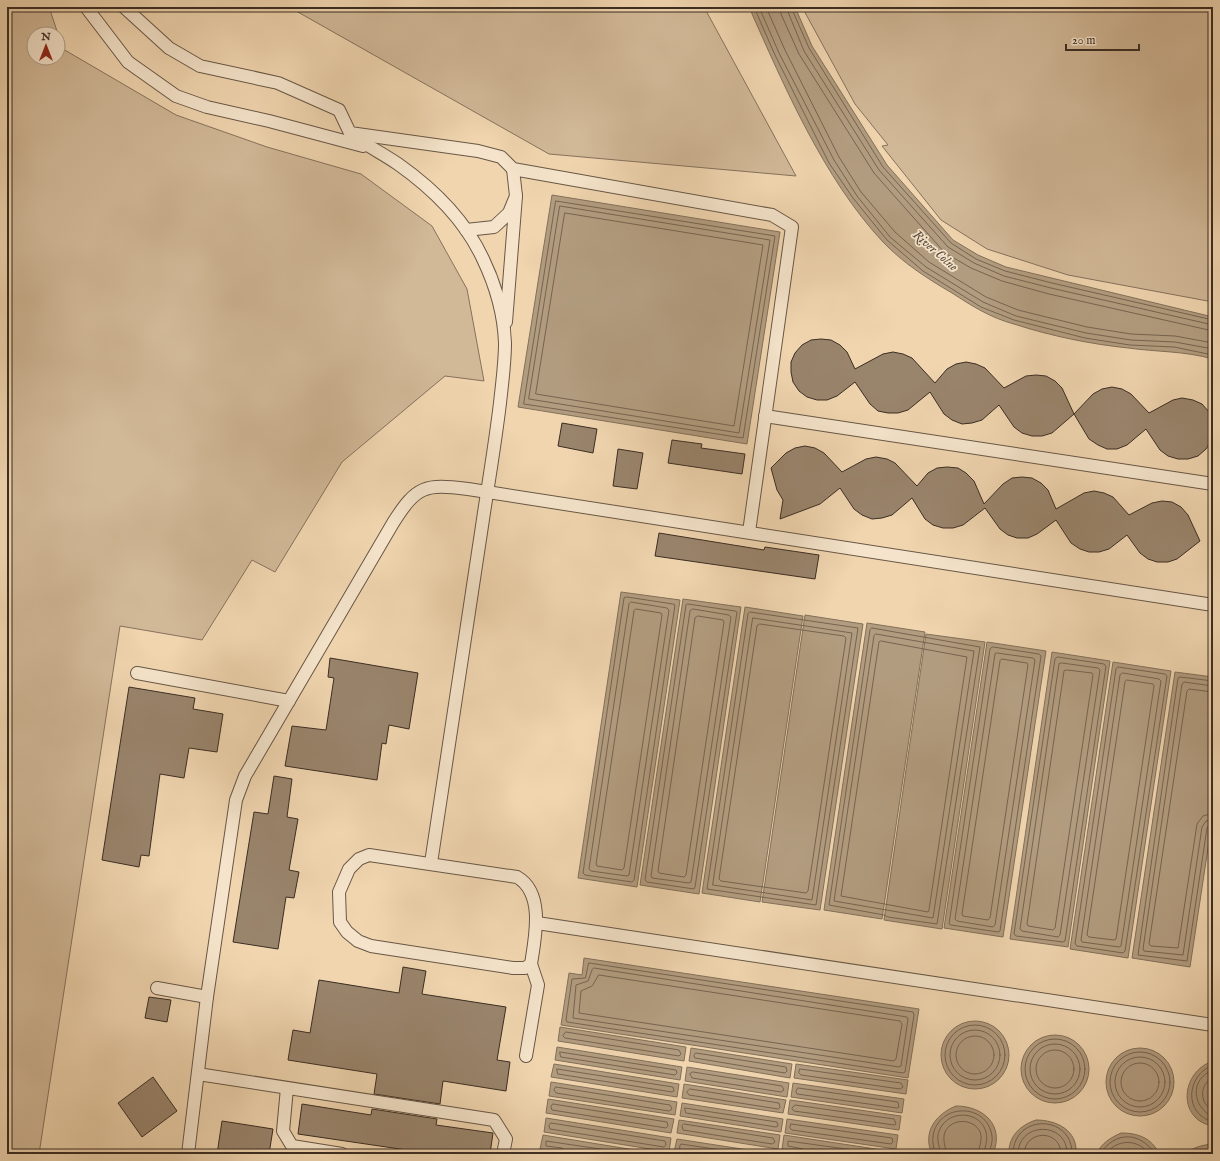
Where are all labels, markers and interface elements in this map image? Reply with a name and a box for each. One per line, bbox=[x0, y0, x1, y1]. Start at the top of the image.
north arrow bbox=[26, 26, 66, 66]
scale bar bbox=[1066, 26, 1139, 52]
text: N bbox=[40, 30, 51, 44]
text: 20 m bbox=[1072, 33, 1095, 48]
water label: River Colne bbox=[909, 227, 962, 276]

